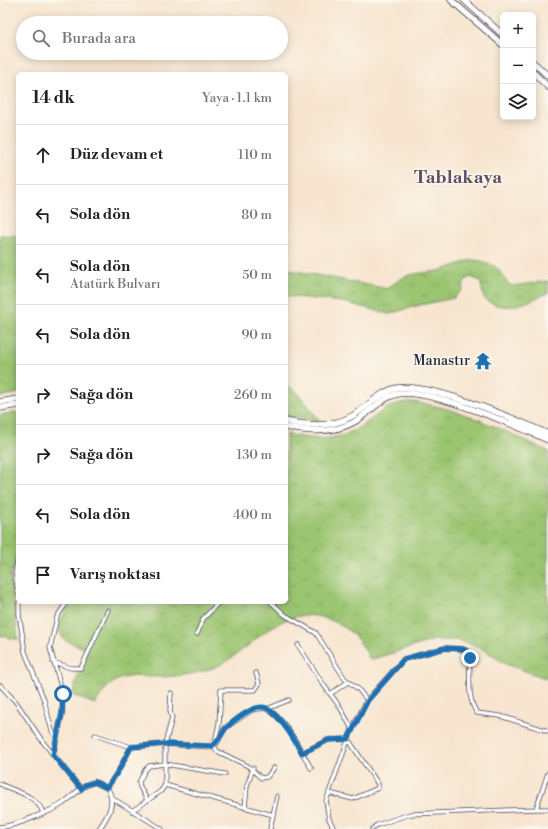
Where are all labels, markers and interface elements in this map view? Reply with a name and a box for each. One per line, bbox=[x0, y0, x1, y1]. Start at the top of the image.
map controls bbox=[500, 12, 536, 120]
button: + bbox=[500, 12, 536, 48]
search box bbox=[16, 16, 288, 60]
icon: search bbox=[30, 27, 52, 49]
text: Burada ara bbox=[62, 29, 136, 48]
button: − bbox=[500, 48, 536, 84]
button: layers bbox=[500, 84, 536, 120]
text: 14 dk bbox=[32, 87, 75, 109]
text: Yaya · 1.1 km bbox=[202, 90, 272, 106]
icon: ahead bbox=[32, 144, 54, 166]
text: Düz devam et bbox=[70, 145, 163, 164]
text: 110 m bbox=[238, 147, 272, 163]
district label: Tablakaya bbox=[414, 166, 502, 189]
icon: left bbox=[32, 204, 54, 226]
text: Sola dön bbox=[70, 205, 130, 224]
text: 80 m bbox=[241, 207, 272, 223]
text: Sola dön bbox=[70, 257, 130, 276]
icon: left bbox=[32, 264, 54, 286]
text: 50 m bbox=[242, 267, 272, 283]
text: Atatürk Bulvarı bbox=[70, 276, 161, 292]
icon: left bbox=[32, 324, 54, 346]
text: Sola dön bbox=[70, 325, 130, 344]
text: 90 m bbox=[241, 327, 272, 343]
temple icon: Manastır bbox=[473, 351, 493, 371]
place label: Manastır bbox=[413, 352, 470, 370]
icon: right bbox=[32, 384, 54, 406]
text: Sağa dön bbox=[70, 385, 133, 404]
text: 260 m bbox=[234, 387, 272, 403]
icon: right bbox=[32, 444, 54, 466]
text: Sağa dön bbox=[70, 445, 133, 464]
text: 130 m bbox=[237, 447, 272, 463]
icon: left bbox=[32, 504, 54, 526]
text: Sola dön bbox=[70, 505, 130, 524]
text: 400 m bbox=[233, 507, 272, 523]
icon: arrive bbox=[32, 564, 54, 586]
text: Varış noktası bbox=[70, 565, 161, 584]
route end bbox=[461, 649, 479, 667]
route start bbox=[54, 685, 72, 703]

